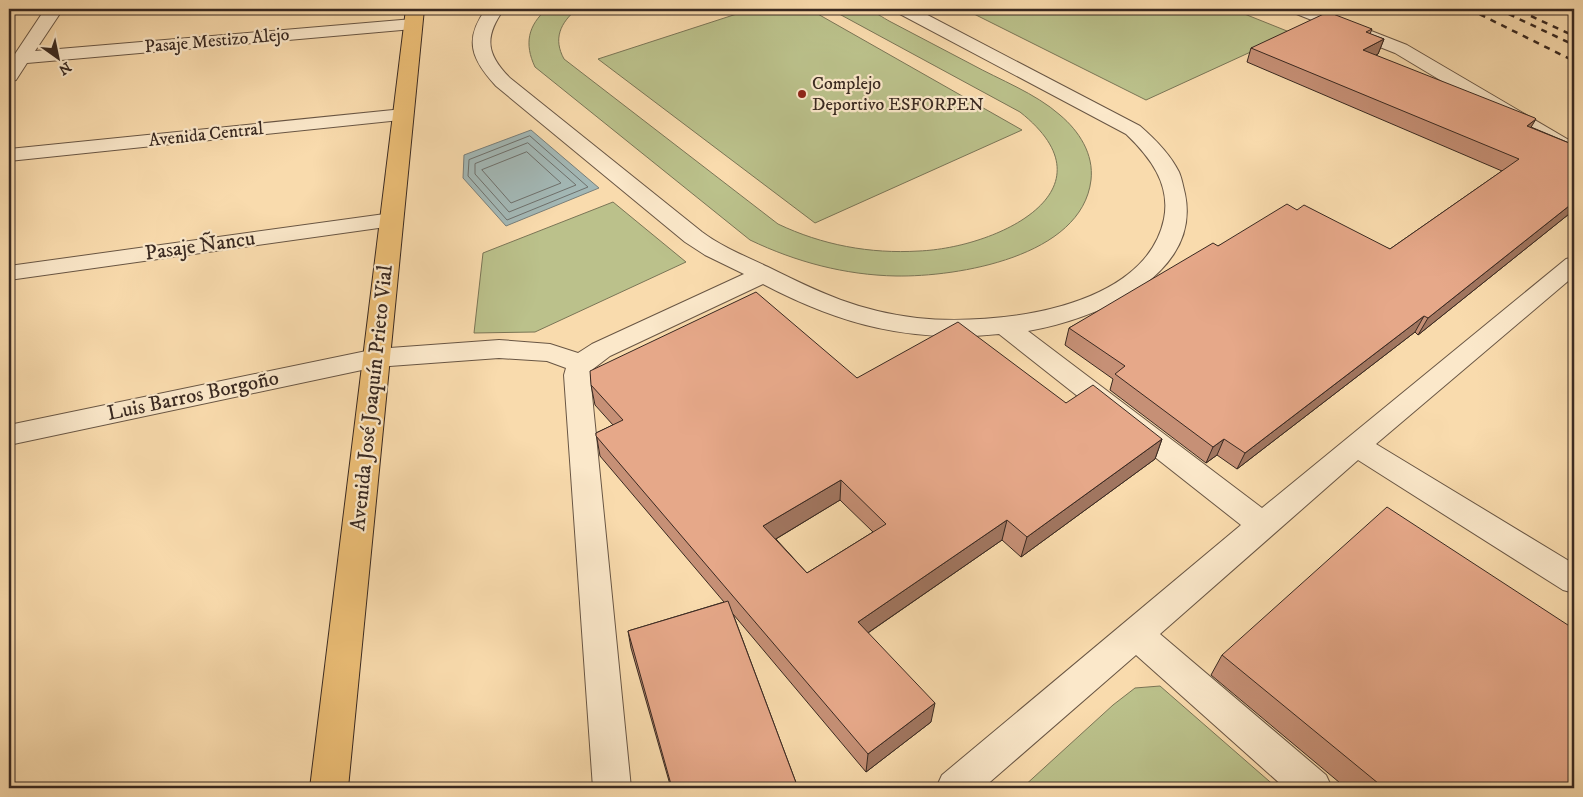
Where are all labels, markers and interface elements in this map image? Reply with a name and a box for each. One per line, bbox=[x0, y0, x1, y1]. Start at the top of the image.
street label: Pasaje Mestizo Alejo bbox=[144, 24, 291, 58]
north arrow bbox=[32, 32, 82, 82]
text: N bbox=[54, 57, 74, 79]
place label: Complejo Deportivo ESFORPEN bbox=[812, 73, 984, 116]
marker: Complejo Deportivo ESFORPEN bbox=[796, 88, 808, 100]
street label: Avenida Central bbox=[148, 118, 265, 152]
street label: Pasaje Ñancu bbox=[143, 223, 257, 267]
street label: Avenida José Joaquín Prieto Vial bbox=[345, 263, 399, 532]
street label: Luis Barros Borgoño bbox=[105, 365, 281, 427]

